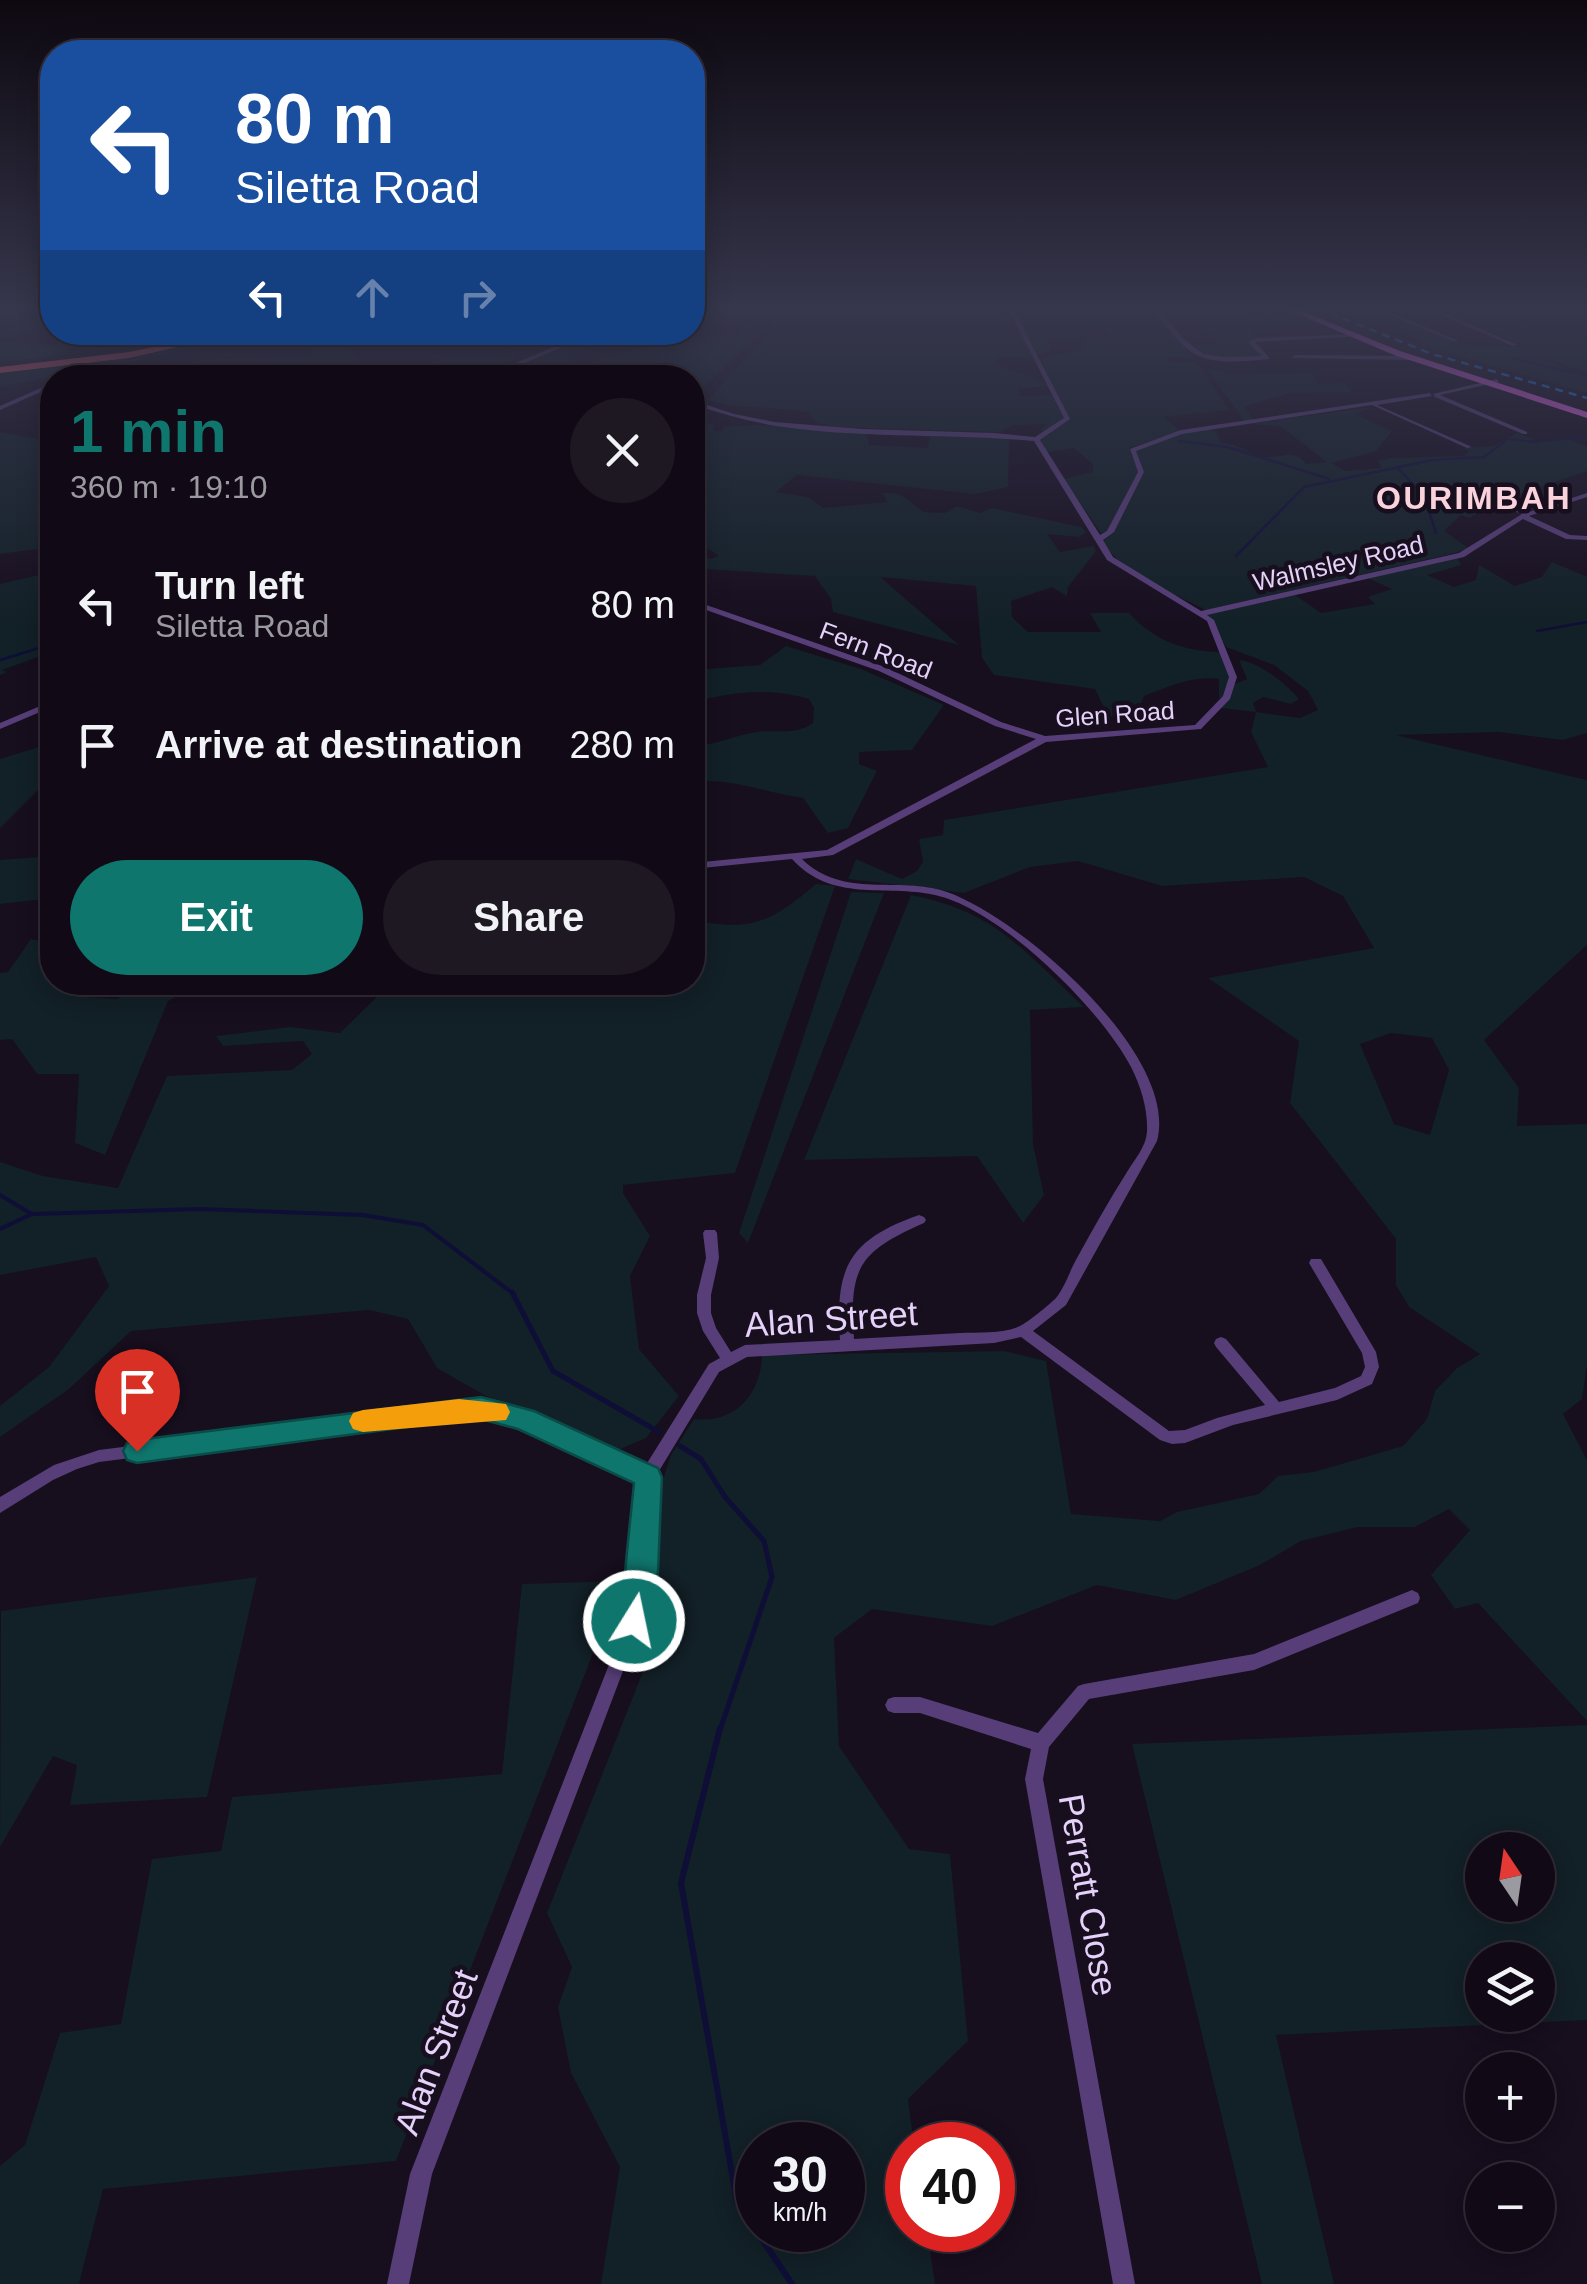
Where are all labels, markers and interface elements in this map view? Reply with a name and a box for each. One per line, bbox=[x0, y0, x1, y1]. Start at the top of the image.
icon: left bbox=[70, 80, 200, 210]
text: 80 m bbox=[235, 80, 395, 158]
text: Siletta Road bbox=[235, 162, 480, 213]
icon: left bbox=[240, 270, 295, 325]
icon: ahead bbox=[345, 270, 400, 325]
icon: right bbox=[450, 270, 505, 325]
text: 1 min bbox=[70, 398, 227, 465]
button: close bbox=[570, 398, 675, 503]
text: 360 m · 19:10 bbox=[70, 469, 267, 505]
district label: OURIMBAH bbox=[1376, 480, 1572, 516]
street label: Walmsley Road bbox=[1250, 530, 1426, 596]
text: Turn left bbox=[155, 565, 304, 607]
icon: left bbox=[70, 578, 125, 633]
text: 80 m bbox=[591, 584, 675, 626]
text: Siletta Road bbox=[155, 608, 329, 644]
street label: Fern Road bbox=[816, 616, 936, 684]
street label: Glen Road bbox=[1054, 696, 1176, 732]
icon: arrive bbox=[70, 718, 125, 773]
text: Arrive at destination bbox=[155, 724, 522, 766]
text: 280 m bbox=[569, 724, 675, 766]
button: Exit bbox=[70, 860, 363, 975]
button: Share bbox=[383, 860, 675, 975]
street label: Alan Street bbox=[743, 1293, 919, 1344]
pin bbox=[95, 1349, 180, 1452]
icon: arrive bbox=[110, 1364, 165, 1419]
position arrow bbox=[582, 1569, 686, 1673]
street label: Perratt Close bbox=[1052, 1791, 1125, 1999]
north arrow bbox=[1465, 1832, 1555, 1922]
map controls bbox=[1465, 1832, 1555, 2252]
button: layers bbox=[1465, 1942, 1555, 2032]
street label: Alan Street bbox=[386, 1964, 485, 2140]
button: + bbox=[1465, 2052, 1555, 2142]
speed limit sign: 40 bbox=[885, 2122, 1015, 2252]
text: 30 bbox=[772, 2147, 828, 2203]
button: − bbox=[1465, 2162, 1555, 2252]
text: km/h bbox=[773, 2198, 827, 2226]

